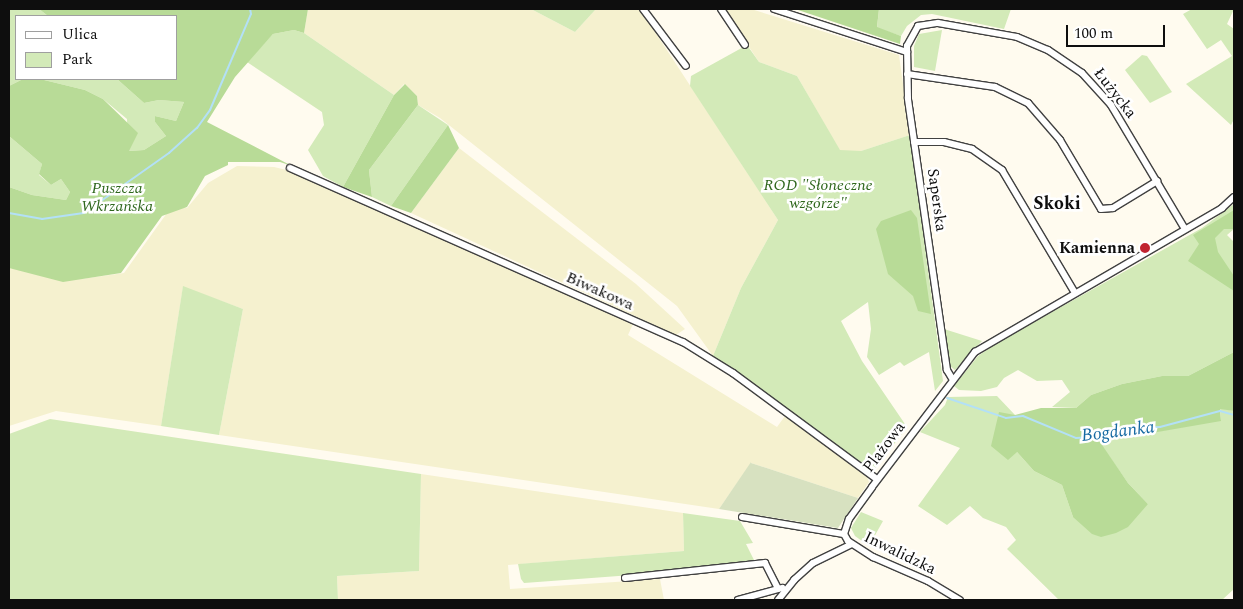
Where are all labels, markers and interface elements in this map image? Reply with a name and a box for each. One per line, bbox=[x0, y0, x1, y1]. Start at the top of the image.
legend bbox=[15, 15, 178, 80]
scale bar bbox=[1068, 15, 1167, 47]
text: 100 m bbox=[1074, 22, 1113, 45]
text: Ulica bbox=[62, 23, 98, 46]
text: Park bbox=[62, 48, 93, 71]
street label: Łużycka bbox=[1089, 64, 1141, 122]
street label: Saperska bbox=[923, 167, 951, 233]
park label: ROD "Słoneczne wzgórze" bbox=[763, 175, 873, 213]
park label: Puszcza Wkrzańska bbox=[81, 178, 153, 216]
district label: Skoki bbox=[1033, 193, 1081, 215]
place label: Kamienna bbox=[1059, 238, 1135, 258]
marker: Kamienna bbox=[1139, 242, 1151, 254]
street label: Biwakowa bbox=[563, 267, 637, 315]
water label: Bogdanka bbox=[1080, 417, 1156, 447]
street label: Plażowa bbox=[859, 418, 909, 476]
street label: Inwalidzka bbox=[861, 527, 939, 579]

